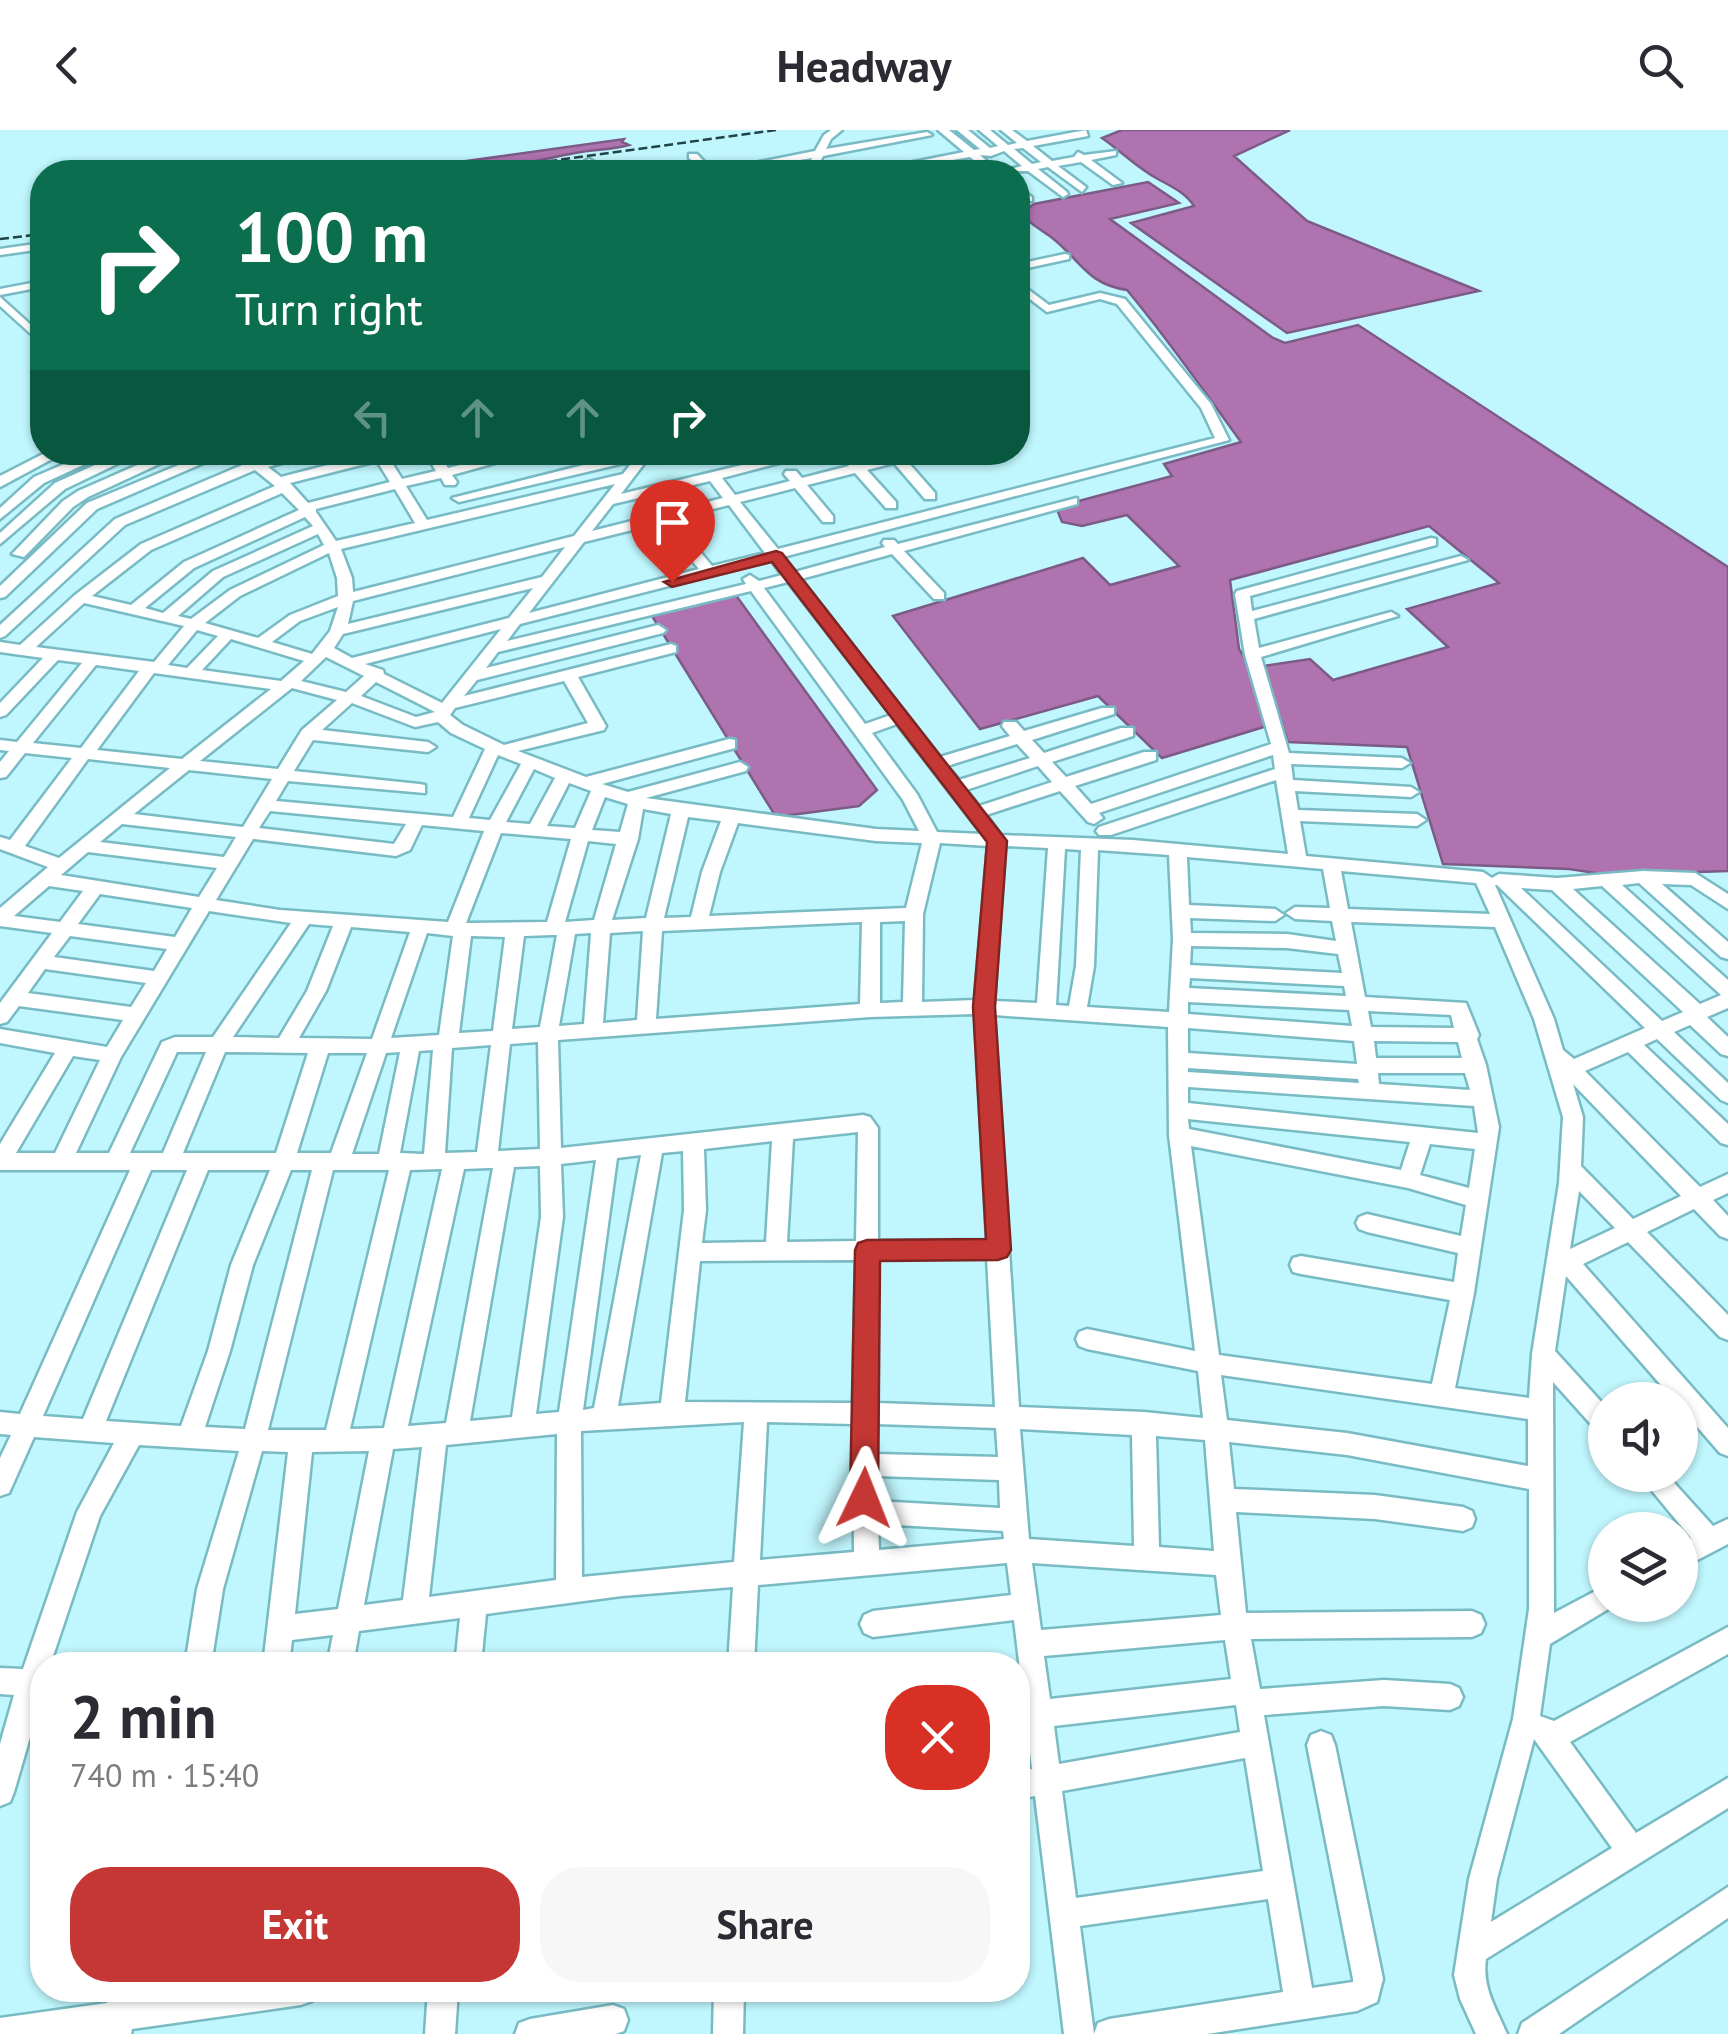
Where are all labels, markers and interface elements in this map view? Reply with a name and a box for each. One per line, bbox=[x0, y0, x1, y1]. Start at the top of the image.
text: Headway bbox=[776, 36, 952, 94]
icon: back bbox=[40, 38, 95, 93]
icon: search bbox=[1633, 38, 1688, 93]
text: 100 m bbox=[235, 191, 428, 281]
icon: right bbox=[70, 200, 200, 330]
text: Turn right bbox=[235, 279, 423, 337]
icon: left bbox=[345, 390, 400, 445]
icon: ahead bbox=[450, 390, 505, 445]
icon: ahead bbox=[555, 390, 610, 445]
icon: right bbox=[660, 390, 715, 445]
pin bbox=[630, 480, 715, 583]
icon: arrive bbox=[645, 495, 700, 550]
map controls bbox=[1588, 1382, 1698, 1622]
button: sound bbox=[1588, 1382, 1698, 1492]
position arrow bbox=[812, 1446, 916, 1550]
button: layers bbox=[1588, 1512, 1698, 1622]
text: 2 min bbox=[70, 1677, 216, 1755]
button: close bbox=[885, 1685, 990, 1790]
text: 740 m · 15:40 bbox=[70, 1754, 259, 1796]
button: Exit bbox=[70, 1867, 520, 1982]
button: Share bbox=[540, 1867, 990, 1982]

